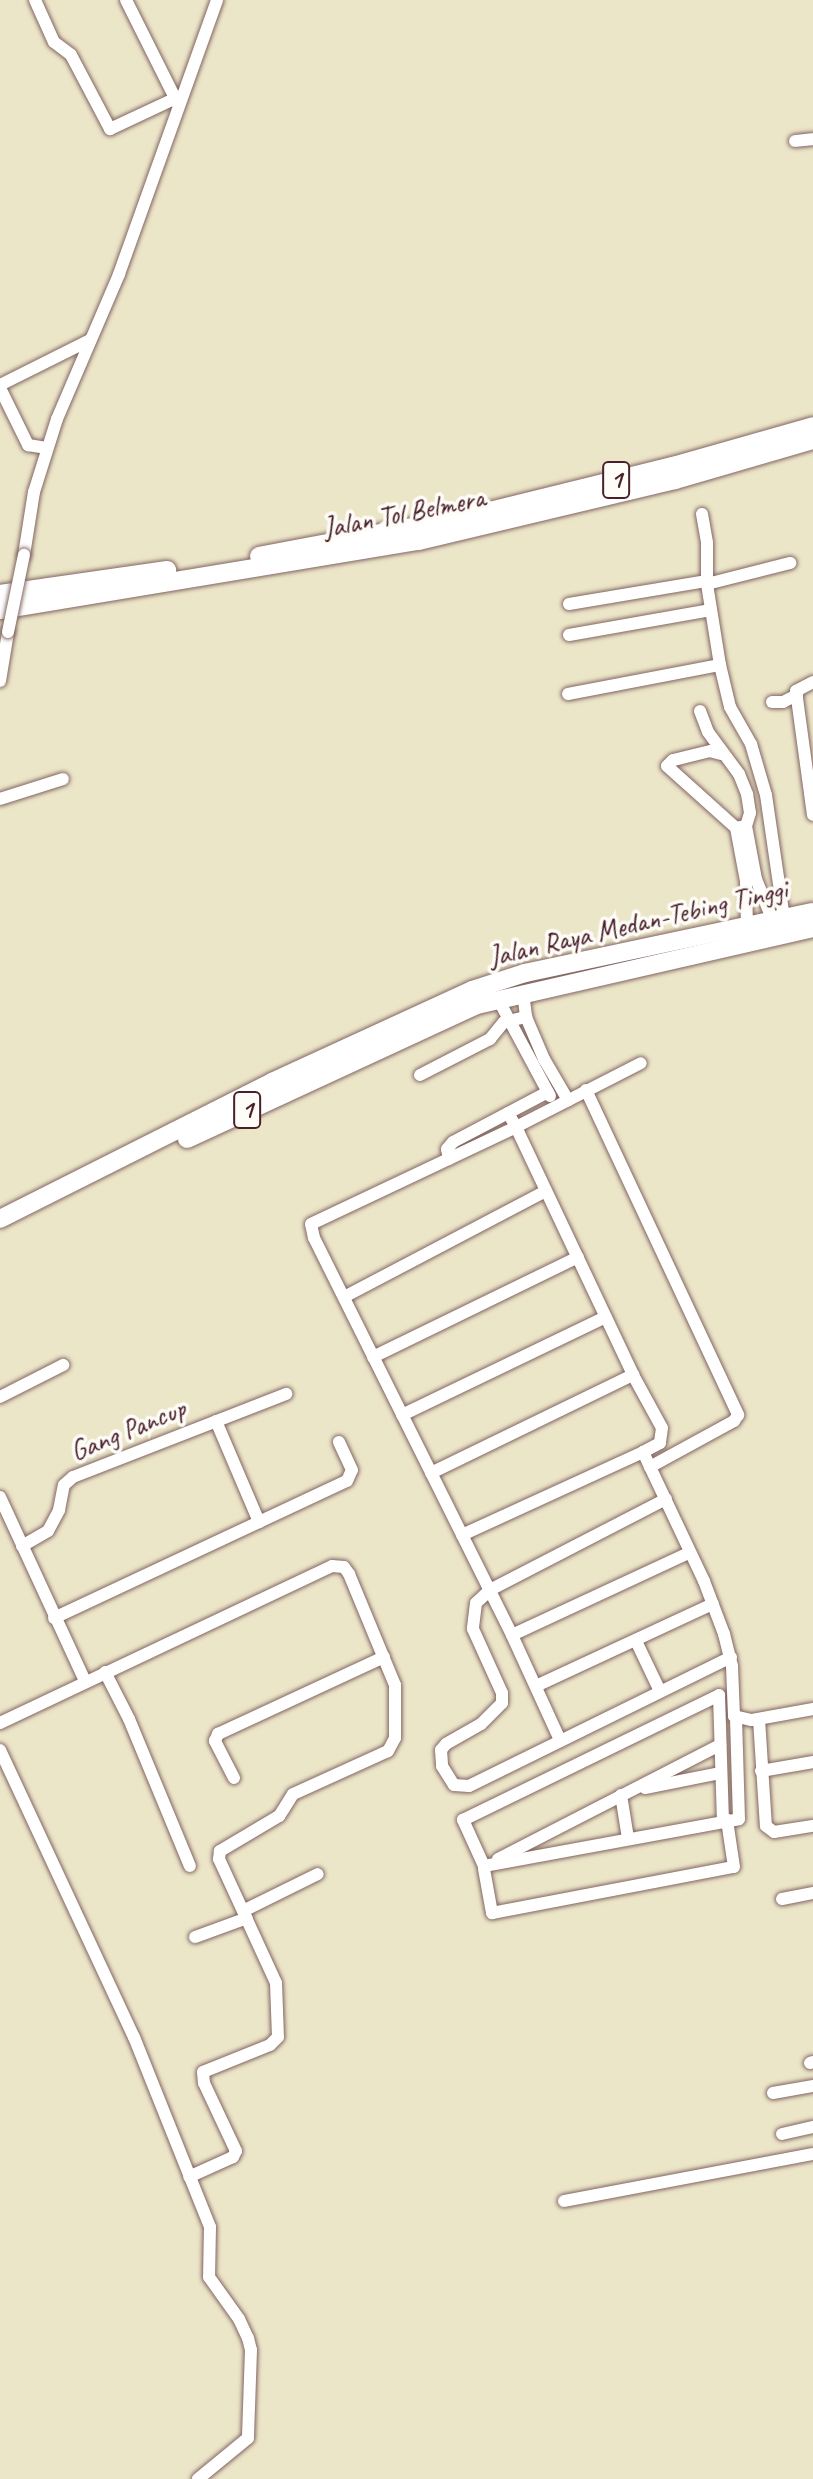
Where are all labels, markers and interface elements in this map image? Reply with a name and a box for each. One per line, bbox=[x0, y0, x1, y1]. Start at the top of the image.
road number: 1 bbox=[602, 458, 630, 502]
street label: Jalan Tol Belmera bbox=[320, 481, 488, 545]
street label: Jalan Raya Medan-Tebing Tinggi bbox=[486, 872, 790, 974]
road number: 1 bbox=[233, 1088, 261, 1132]
street label: Gang Pancup bbox=[65, 1391, 191, 1469]

